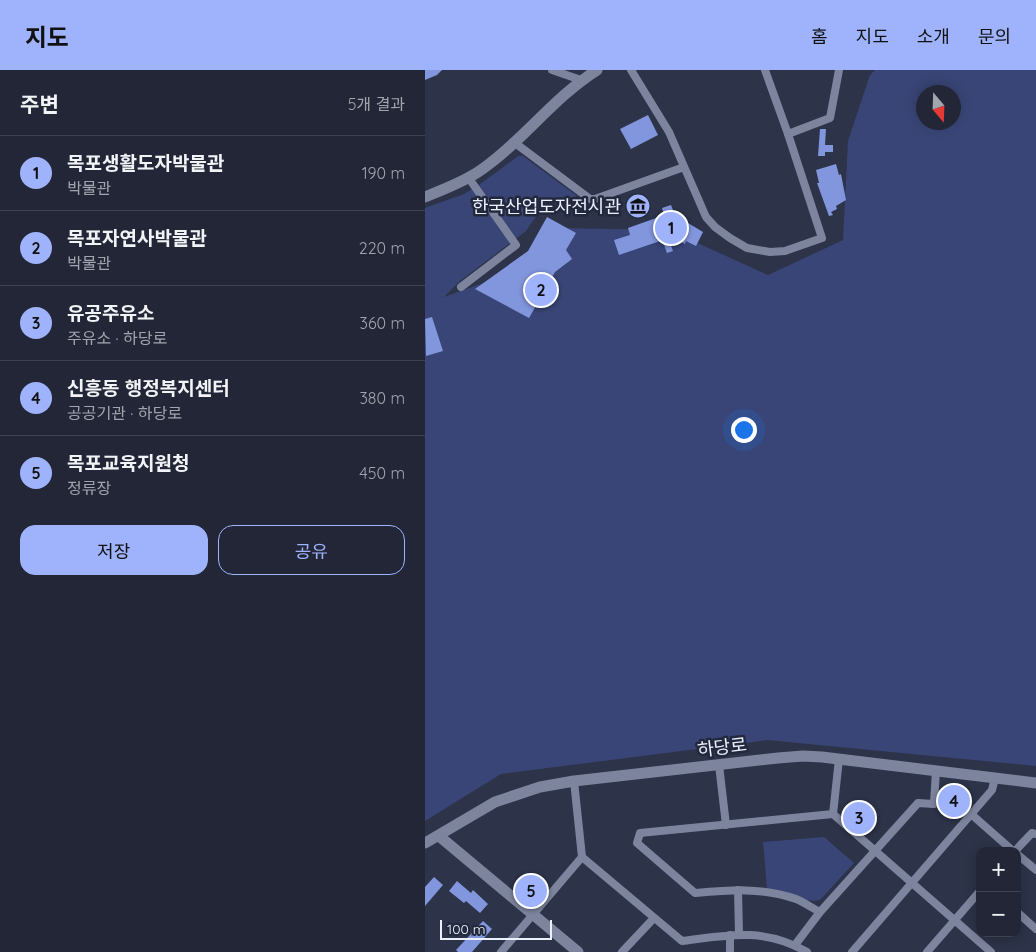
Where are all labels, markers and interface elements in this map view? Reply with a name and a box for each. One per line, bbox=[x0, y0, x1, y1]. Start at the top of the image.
text: 지도 bbox=[25, 22, 69, 52]
text: 홈 bbox=[811, 25, 828, 48]
text: 지도 bbox=[856, 25, 889, 48]
text: 소개 bbox=[917, 25, 950, 48]
text: 문의 bbox=[978, 25, 1011, 48]
north arrow bbox=[916, 85, 961, 130]
text: 주변 bbox=[20, 91, 59, 117]
text: 5개 결과 bbox=[348, 94, 405, 114]
text: 목포생활도자박물관 bbox=[67, 151, 224, 175]
text: 1 bbox=[33, 163, 39, 183]
text: 190 m bbox=[362, 163, 405, 183]
text: 박물관 bbox=[67, 178, 111, 198]
museum icon: 한국산업도자전시관 bbox=[625, 193, 651, 219]
place label: 한국산업도자전시관 bbox=[472, 195, 621, 218]
pin: 1 bbox=[655, 209, 687, 247]
text: 목포자연사박물관 bbox=[67, 226, 207, 250]
text: 2 bbox=[31, 238, 41, 258]
text: 220 m bbox=[359, 238, 405, 258]
text: 박물관 bbox=[67, 253, 111, 273]
pin: 2 bbox=[525, 271, 557, 309]
text: 유공주유소 bbox=[67, 301, 154, 325]
text: 3 bbox=[32, 313, 40, 333]
text: 360 m bbox=[360, 313, 405, 333]
text: 주유소 · 하당로 bbox=[67, 328, 167, 348]
text: 신흥동 행정복지센터 bbox=[67, 376, 230, 400]
text: 4 bbox=[31, 388, 41, 408]
text: 380 m bbox=[359, 388, 405, 408]
text: 공공기관 · 하당로 bbox=[67, 403, 182, 423]
your location bbox=[731, 417, 757, 443]
text: 목포교육지원청 bbox=[67, 451, 189, 475]
text: 5 bbox=[31, 463, 41, 483]
text: 450 m bbox=[359, 463, 405, 483]
text: 정류장 bbox=[67, 478, 111, 498]
button: 저장 bbox=[20, 525, 208, 575]
button: 공유 bbox=[218, 525, 405, 575]
street label: 하당로 bbox=[696, 733, 748, 761]
pin: 4 bbox=[938, 782, 970, 820]
pin: 3 bbox=[843, 799, 875, 837]
map controls bbox=[976, 847, 1021, 937]
button: + bbox=[976, 847, 1021, 892]
pin: 5 bbox=[515, 872, 547, 910]
button: − bbox=[976, 892, 1021, 937]
scale bar bbox=[440, 917, 553, 940]
text: 100 m bbox=[447, 920, 485, 938]

